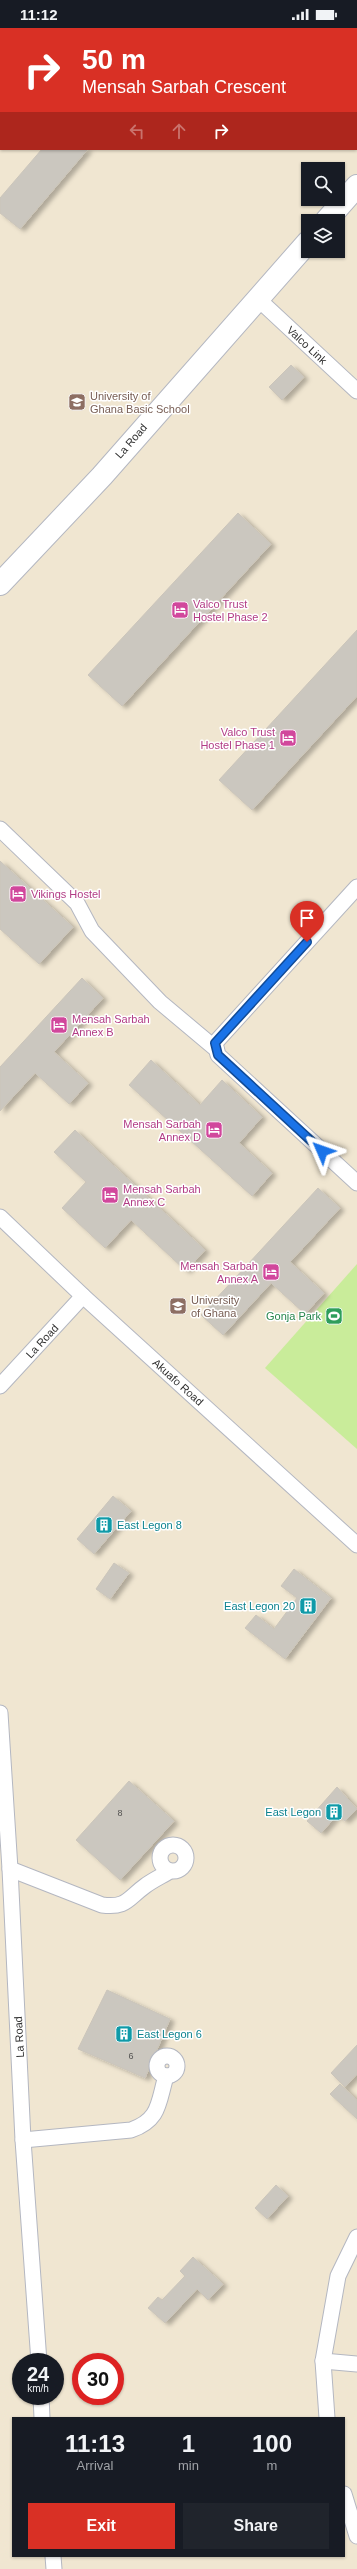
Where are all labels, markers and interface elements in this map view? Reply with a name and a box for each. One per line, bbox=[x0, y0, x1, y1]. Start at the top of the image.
text: 11:12 bbox=[20, 6, 58, 23]
icon: right bbox=[16, 44, 68, 96]
text: 50 m bbox=[82, 44, 146, 75]
text: Mensah Sarbah Crescent bbox=[82, 77, 286, 97]
icon: left bbox=[126, 120, 148, 142]
icon: ahead bbox=[168, 120, 190, 142]
icon: right bbox=[210, 120, 232, 142]
map controls bbox=[301, 162, 345, 258]
button: search bbox=[301, 162, 345, 206]
button: layers bbox=[301, 214, 345, 258]
street label: Valco Link bbox=[285, 324, 330, 367]
place label: University of Ghana Basic School bbox=[90, 390, 190, 415]
school or university icon: University of Ghana Basic School bbox=[67, 392, 87, 412]
street label: La Road bbox=[113, 421, 149, 461]
place label: Valco Trust Hostel Phase 2 bbox=[193, 598, 268, 623]
hotel icon: Valco Trust Hostel Phase 2 bbox=[170, 600, 190, 620]
place label: Valco Trust Hostel Phase 1 bbox=[200, 726, 275, 751]
hotel icon: Valco Trust Hostel Phase 1 bbox=[278, 728, 298, 748]
hotel icon: Vikings Hostel bbox=[8, 884, 28, 904]
place label: Vikings Hostel bbox=[31, 888, 101, 900]
pin bbox=[290, 901, 324, 942]
icon: arrive bbox=[296, 907, 318, 929]
place label: Mensah Sarbah Annex B bbox=[72, 1013, 150, 1038]
hotel icon: Mensah Sarbah Annex B bbox=[49, 1015, 69, 1035]
place label: Mensah Sarbah Annex D bbox=[123, 1118, 201, 1143]
hotel icon: Mensah Sarbah Annex D bbox=[204, 1120, 224, 1140]
position arrow bbox=[301, 1130, 343, 1172]
place label: Mensah Sarbah Annex C bbox=[123, 1183, 201, 1208]
hotel icon: Mensah Sarbah Annex C bbox=[100, 1185, 120, 1205]
place label: Mensah Sarbah Annex A bbox=[180, 1260, 259, 1285]
hotel icon: Mensah Sarbah Annex A bbox=[261, 1262, 281, 1282]
place label: University of Ghana bbox=[191, 1294, 240, 1319]
school or university icon: University of Ghana bbox=[168, 1296, 188, 1316]
sports icon: Gonja Park bbox=[324, 1306, 344, 1326]
place label: Gonja Park bbox=[266, 1310, 321, 1322]
street label: La Road bbox=[23, 1322, 61, 1360]
street label: Akuafo Road bbox=[150, 1356, 206, 1408]
building icon: East Legon 8 bbox=[94, 1515, 114, 1535]
place label: East Legon 8 bbox=[117, 1519, 182, 1531]
building icon: East Legon 20 bbox=[298, 1596, 318, 1616]
place label: East Legon 20 bbox=[224, 1600, 295, 1612]
building icon: East Legon bbox=[324, 1802, 344, 1822]
place label: East Legon bbox=[265, 1806, 321, 1818]
house number: 8 bbox=[117, 1808, 123, 1818]
street label: La Road bbox=[12, 2016, 26, 2058]
building icon: East Legon 6 bbox=[114, 2024, 134, 2044]
place label: East Legon 6 bbox=[137, 2028, 202, 2040]
house number: 6 bbox=[128, 2051, 134, 2061]
speed limit sign: 30 bbox=[72, 2353, 124, 2405]
text: 24 bbox=[27, 2363, 49, 2385]
text: km/h bbox=[27, 2383, 49, 2394]
text: 11:13 bbox=[65, 2430, 125, 2457]
text: 1 bbox=[182, 2430, 195, 2457]
text: 100 bbox=[252, 2430, 292, 2457]
text: Arrival bbox=[77, 2458, 113, 2473]
text: min bbox=[178, 2458, 199, 2473]
text: m bbox=[267, 2458, 277, 2473]
button: Exit bbox=[28, 2503, 175, 2549]
button: Share bbox=[183, 2503, 329, 2549]

